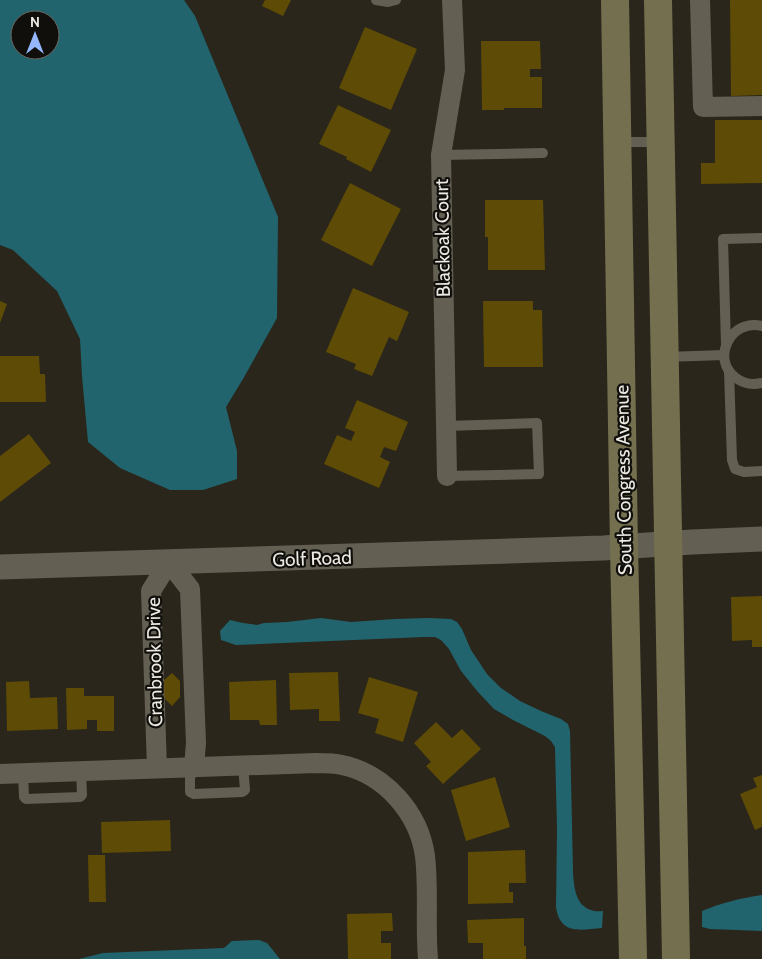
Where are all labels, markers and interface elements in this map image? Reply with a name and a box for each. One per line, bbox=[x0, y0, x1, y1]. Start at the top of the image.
north arrow bbox=[10, 10, 60, 60]
text: N bbox=[30, 13, 40, 31]
street label: Blackoak Court bbox=[430, 178, 455, 297]
street label: South Congress Avenue bbox=[610, 384, 637, 575]
street label: Golf Road bbox=[272, 546, 352, 571]
street label: Cranbrook Drive bbox=[142, 597, 167, 727]

